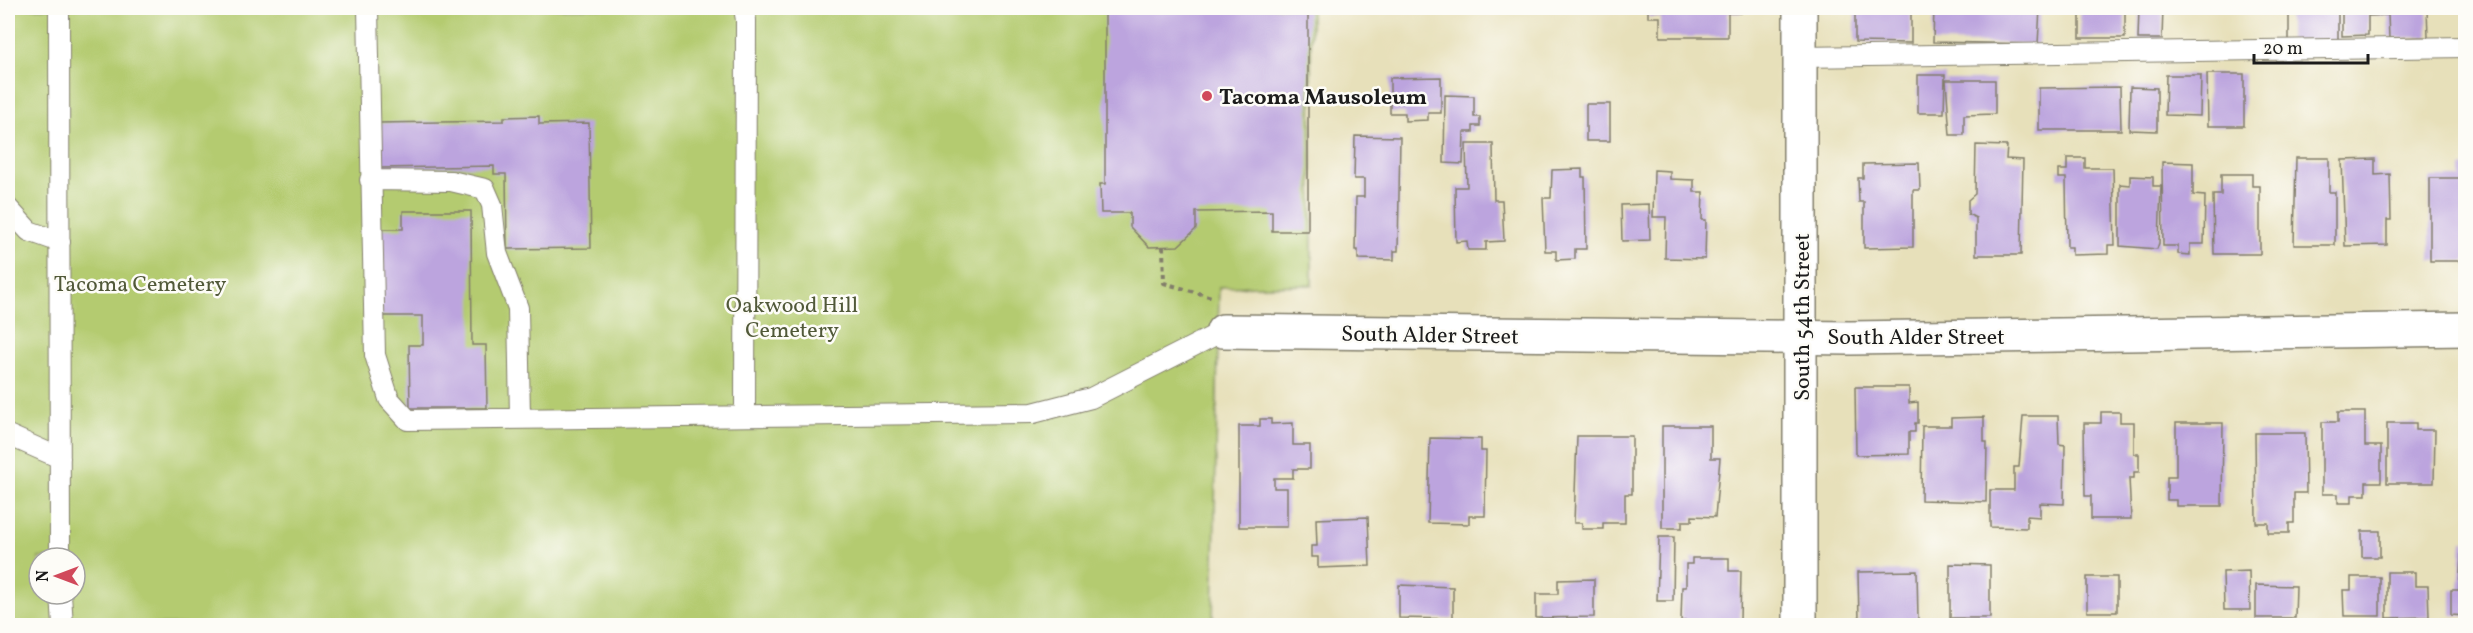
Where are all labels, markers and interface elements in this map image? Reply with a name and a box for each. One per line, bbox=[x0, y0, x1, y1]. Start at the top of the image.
scale bar bbox=[2254, 27, 2368, 65]
text: 20 m bbox=[2263, 37, 2303, 62]
place label: Tacoma Mausoleum bbox=[1219, 83, 1427, 114]
marker: Tacoma Mausoleum bbox=[1200, 89, 1214, 103]
street label: South 54th Street bbox=[1788, 233, 1819, 401]
park label: Tacoma Cemetery bbox=[54, 270, 226, 301]
park label: Oakwood Hill Cemetery bbox=[726, 291, 858, 347]
street label: South Alder Street bbox=[1341, 319, 1519, 354]
street label: South Alder Street bbox=[1827, 323, 2005, 354]
north arrow bbox=[27, 546, 87, 606]
text: N bbox=[33, 570, 55, 582]

